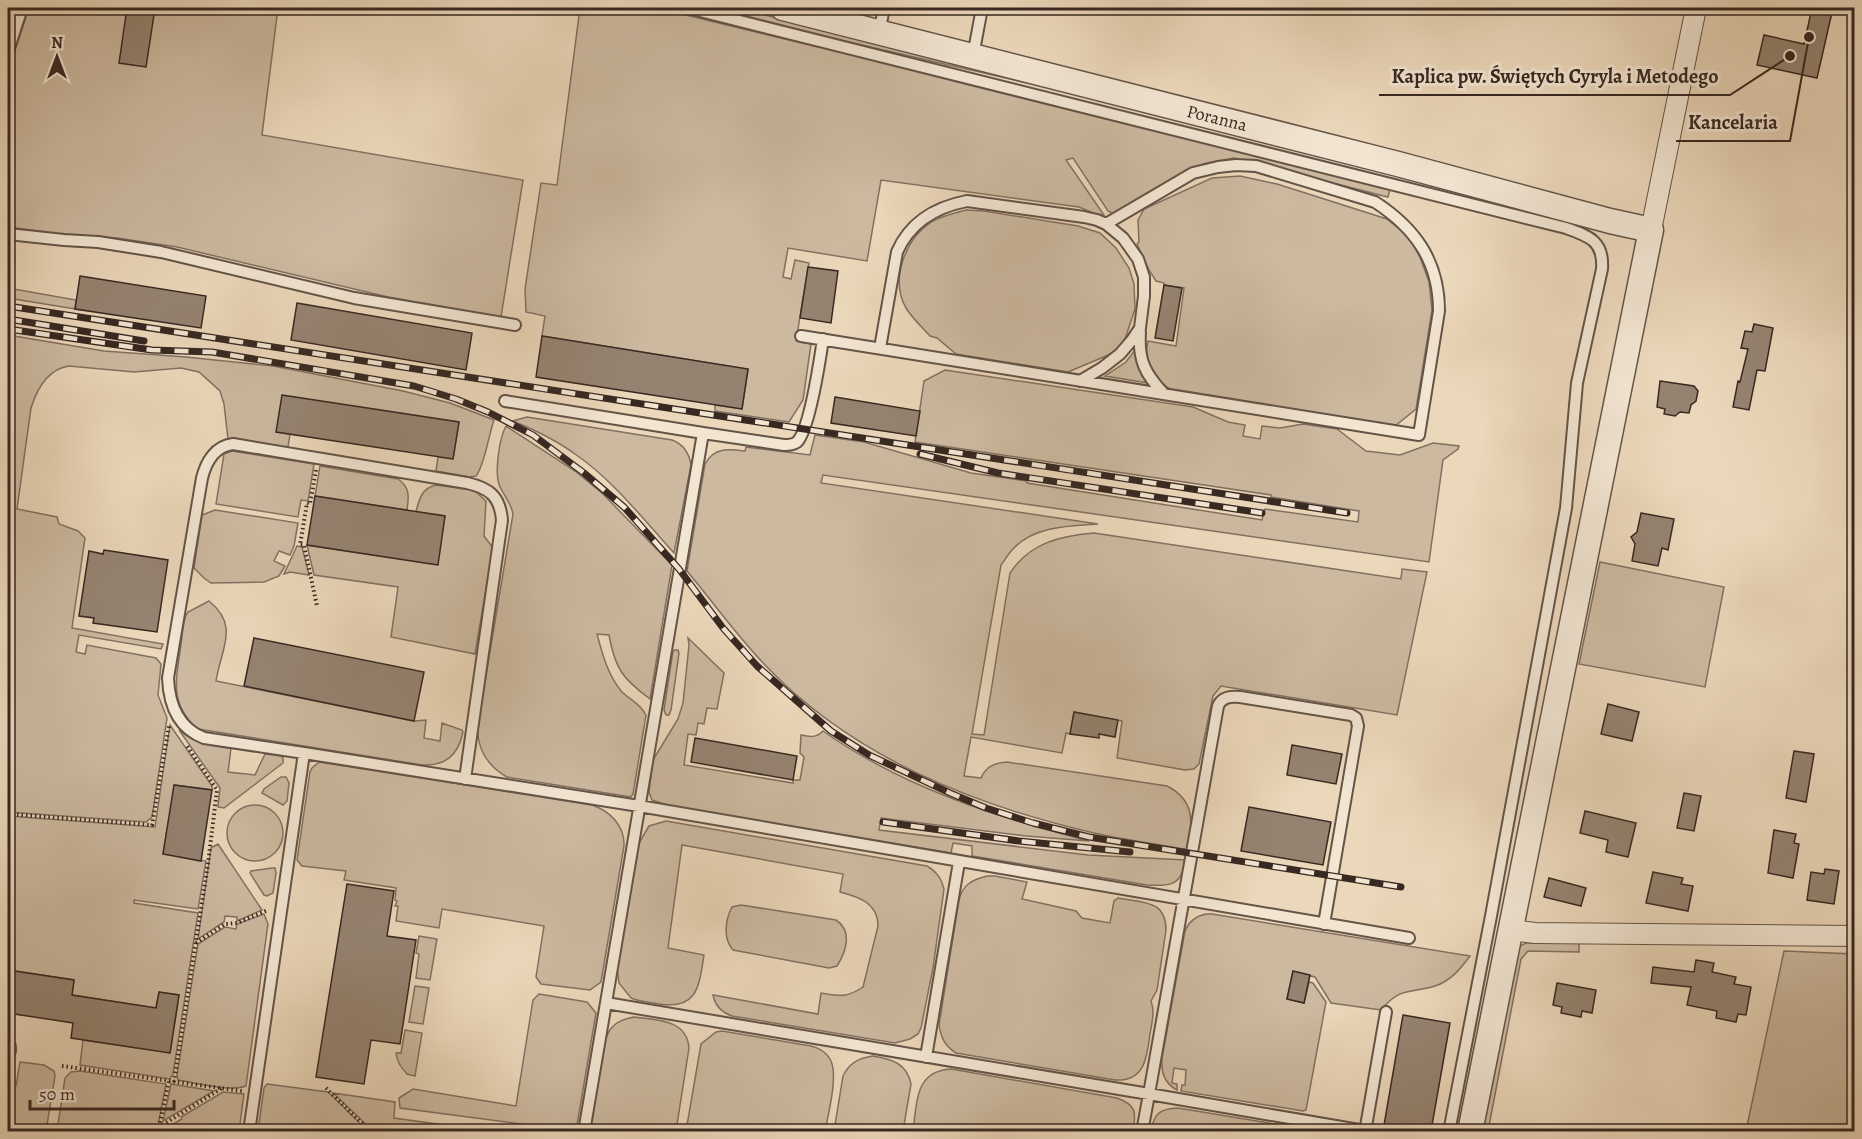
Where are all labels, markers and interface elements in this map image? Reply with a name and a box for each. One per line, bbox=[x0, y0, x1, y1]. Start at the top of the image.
north arrow bbox=[27, 27, 87, 87]
text: N bbox=[51, 32, 63, 54]
callout: Kaplica pw. Świętych Cyryla i Metodego bbox=[1379, 57, 1730, 95]
text: Kaplica pw. Świętych Cyryla i Metodego bbox=[1391, 63, 1719, 90]
street label: Poranna bbox=[1184, 99, 1250, 137]
callout: Kancelaria bbox=[1676, 103, 1790, 141]
text: Kancelaria bbox=[1688, 109, 1778, 136]
scale bar bbox=[30, 1073, 174, 1111]
text: 50 m bbox=[39, 1082, 75, 1106]

